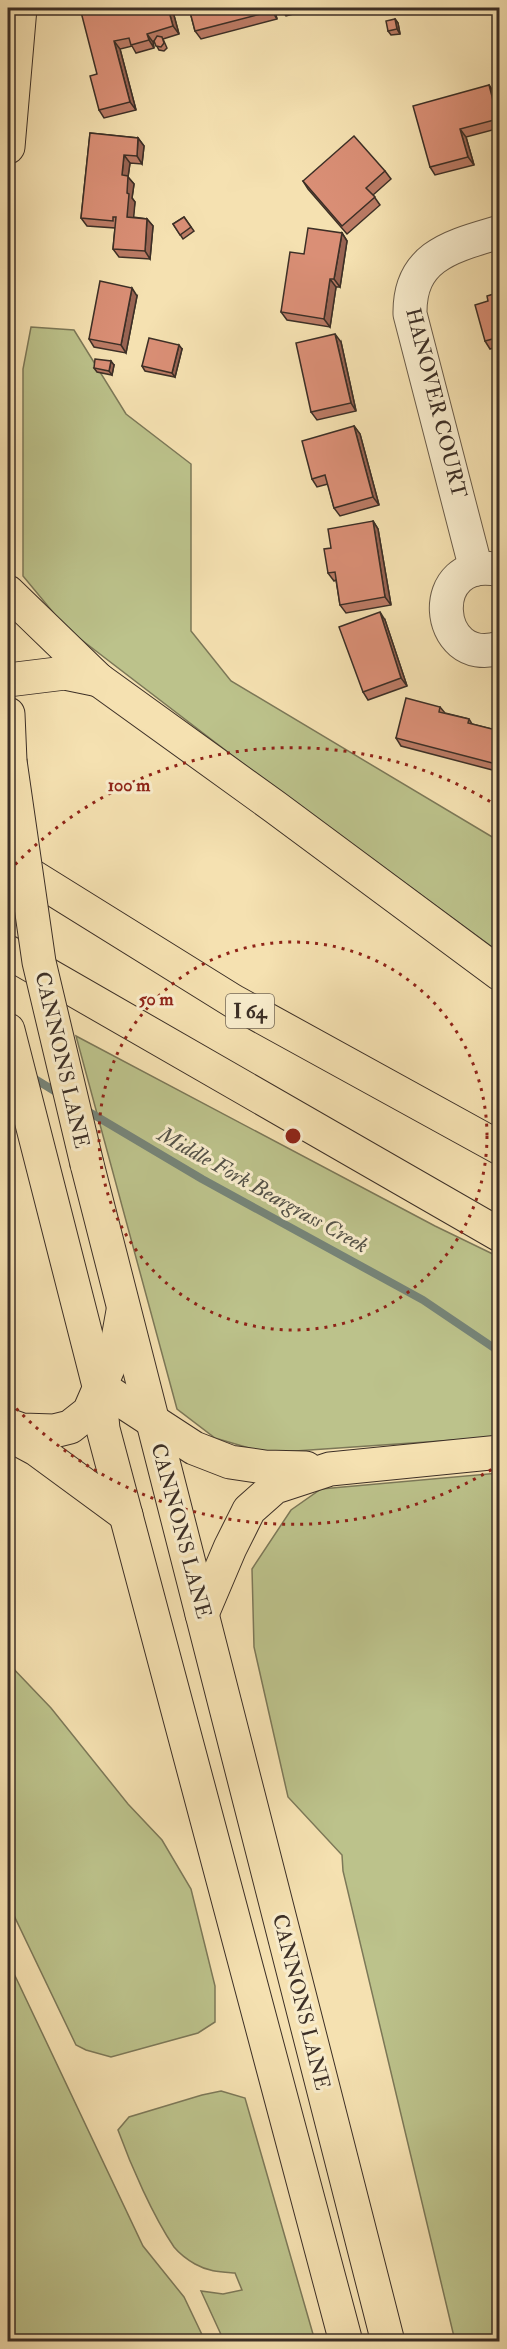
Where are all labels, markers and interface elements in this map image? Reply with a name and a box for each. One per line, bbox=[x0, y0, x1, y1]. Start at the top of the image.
street label: HANOVER COURT bbox=[399, 305, 473, 501]
text: 100 m bbox=[108, 774, 151, 797]
street label: CANNONS LANE bbox=[29, 969, 95, 1151]
text: 50 m bbox=[139, 988, 174, 1011]
road number: I 64 bbox=[226, 994, 274, 1028]
water label: Middle Fork Beargrass Creek bbox=[151, 1119, 373, 1260]
centre of rings bbox=[283, 1126, 303, 1146]
street label: CANNONS LANE bbox=[145, 1440, 217, 1622]
street label: CANNONS LANE bbox=[266, 1911, 336, 2093]

